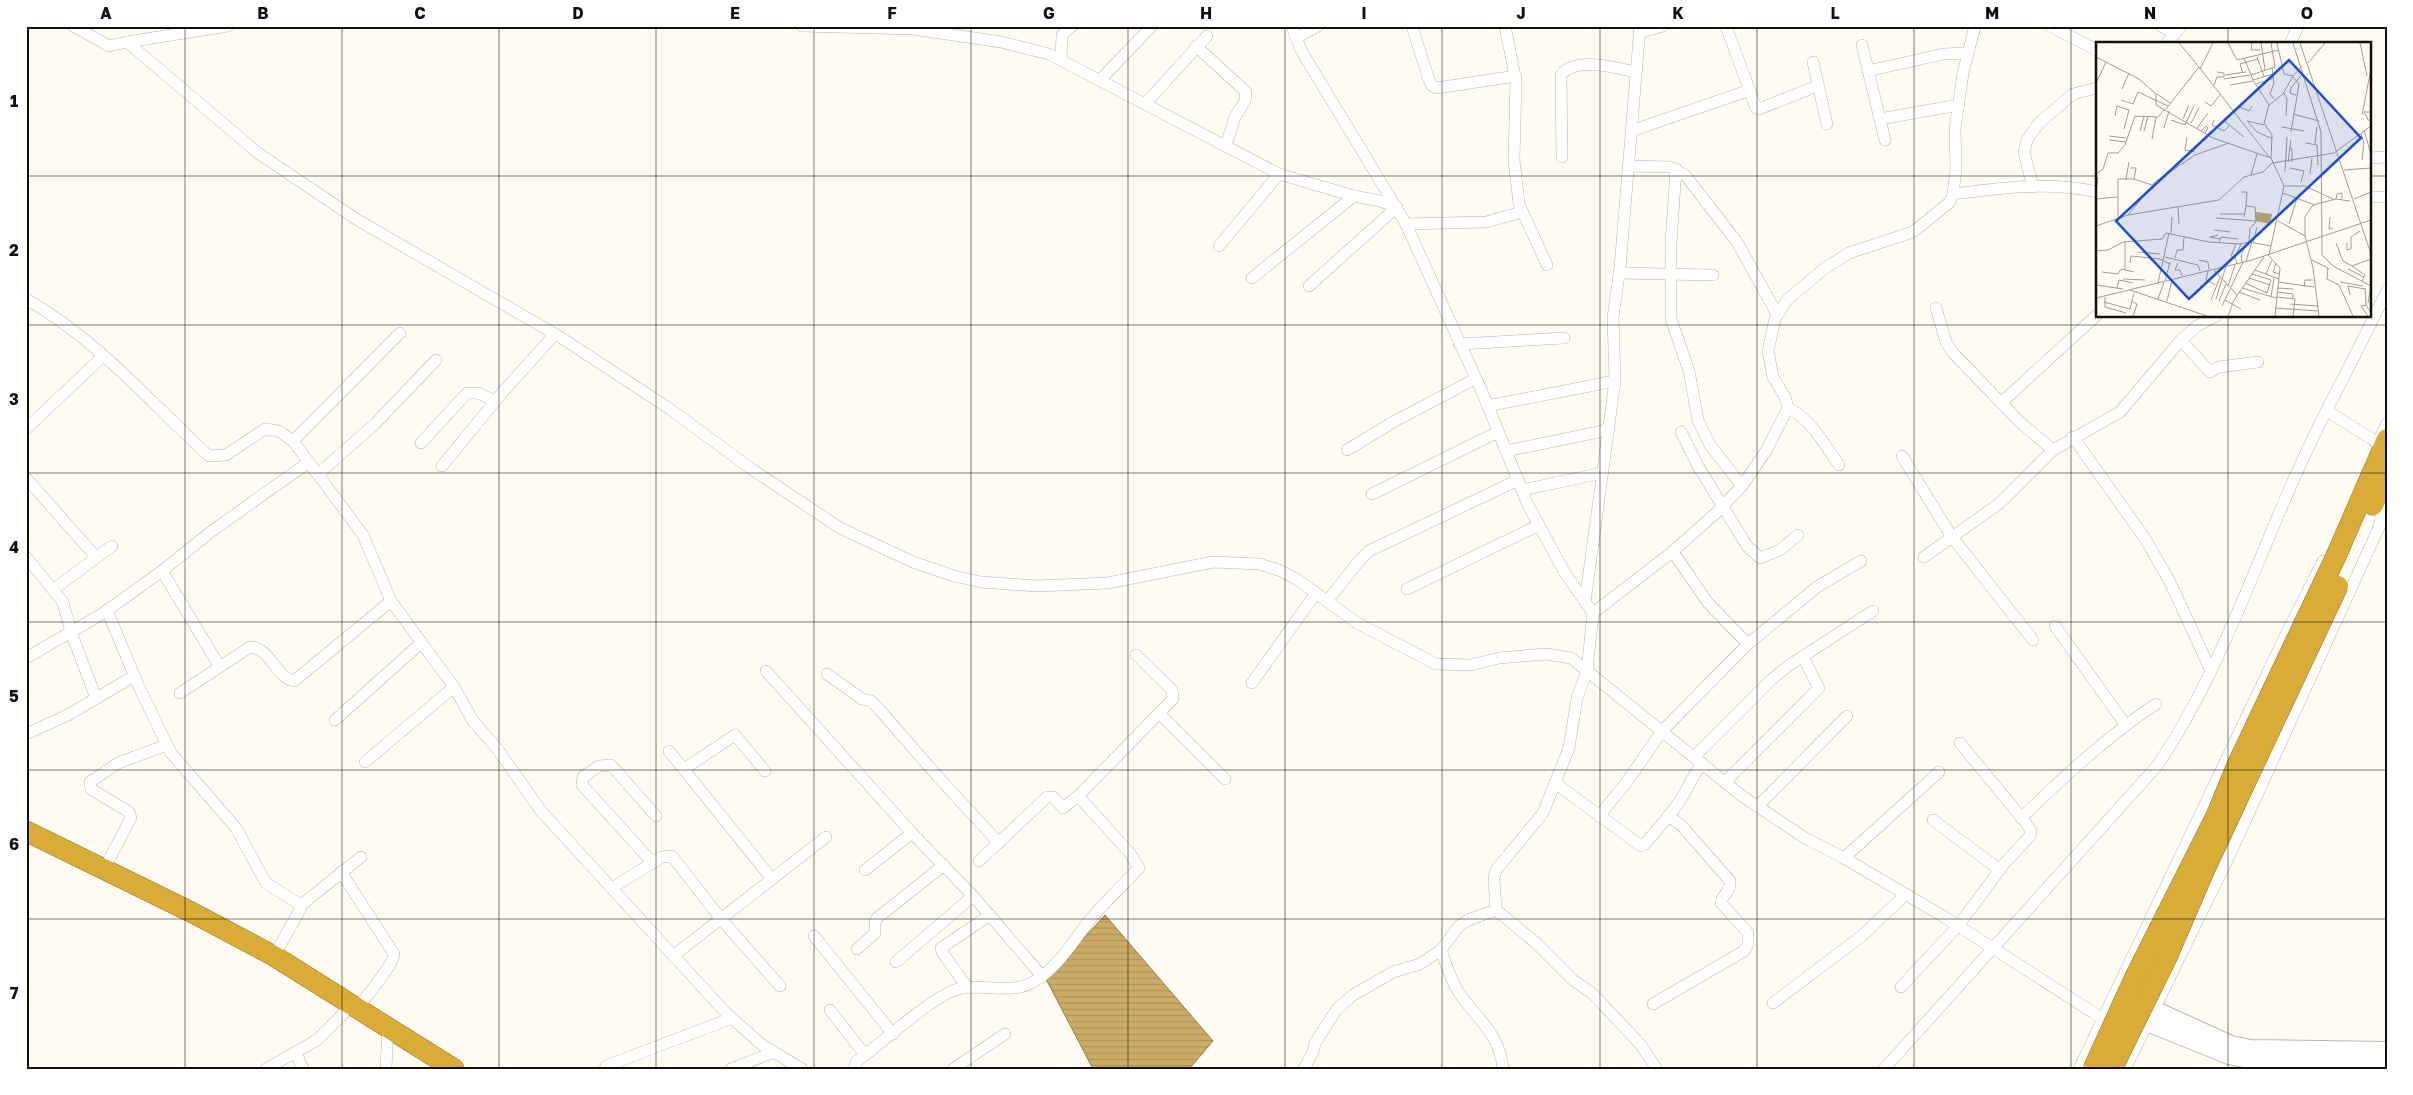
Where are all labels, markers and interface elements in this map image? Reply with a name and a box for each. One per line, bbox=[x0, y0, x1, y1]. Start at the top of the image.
text: A bbox=[100, 3, 112, 23]
text: B bbox=[257, 3, 269, 23]
text: C bbox=[414, 3, 426, 23]
text: D bbox=[572, 3, 584, 23]
text: E bbox=[730, 3, 740, 23]
text: F bbox=[887, 3, 897, 23]
text: G bbox=[1043, 3, 1055, 23]
text: H bbox=[1200, 3, 1212, 23]
text: I bbox=[1361, 3, 1367, 23]
text: J bbox=[1516, 3, 1526, 23]
text: K bbox=[1672, 3, 1684, 23]
text: L bbox=[1830, 3, 1840, 23]
text: M bbox=[1985, 3, 1999, 23]
text: N bbox=[2144, 3, 2156, 23]
text: O bbox=[2301, 3, 2313, 23]
inset map bbox=[2096, 42, 2370, 318]
text: 1 bbox=[10, 91, 18, 111]
text: 2 bbox=[9, 240, 19, 260]
text: 3 bbox=[9, 389, 19, 409]
text: 4 bbox=[9, 537, 19, 557]
text: 5 bbox=[9, 686, 19, 706]
text: 6 bbox=[9, 834, 19, 854]
text: 7 bbox=[10, 983, 19, 1003]

